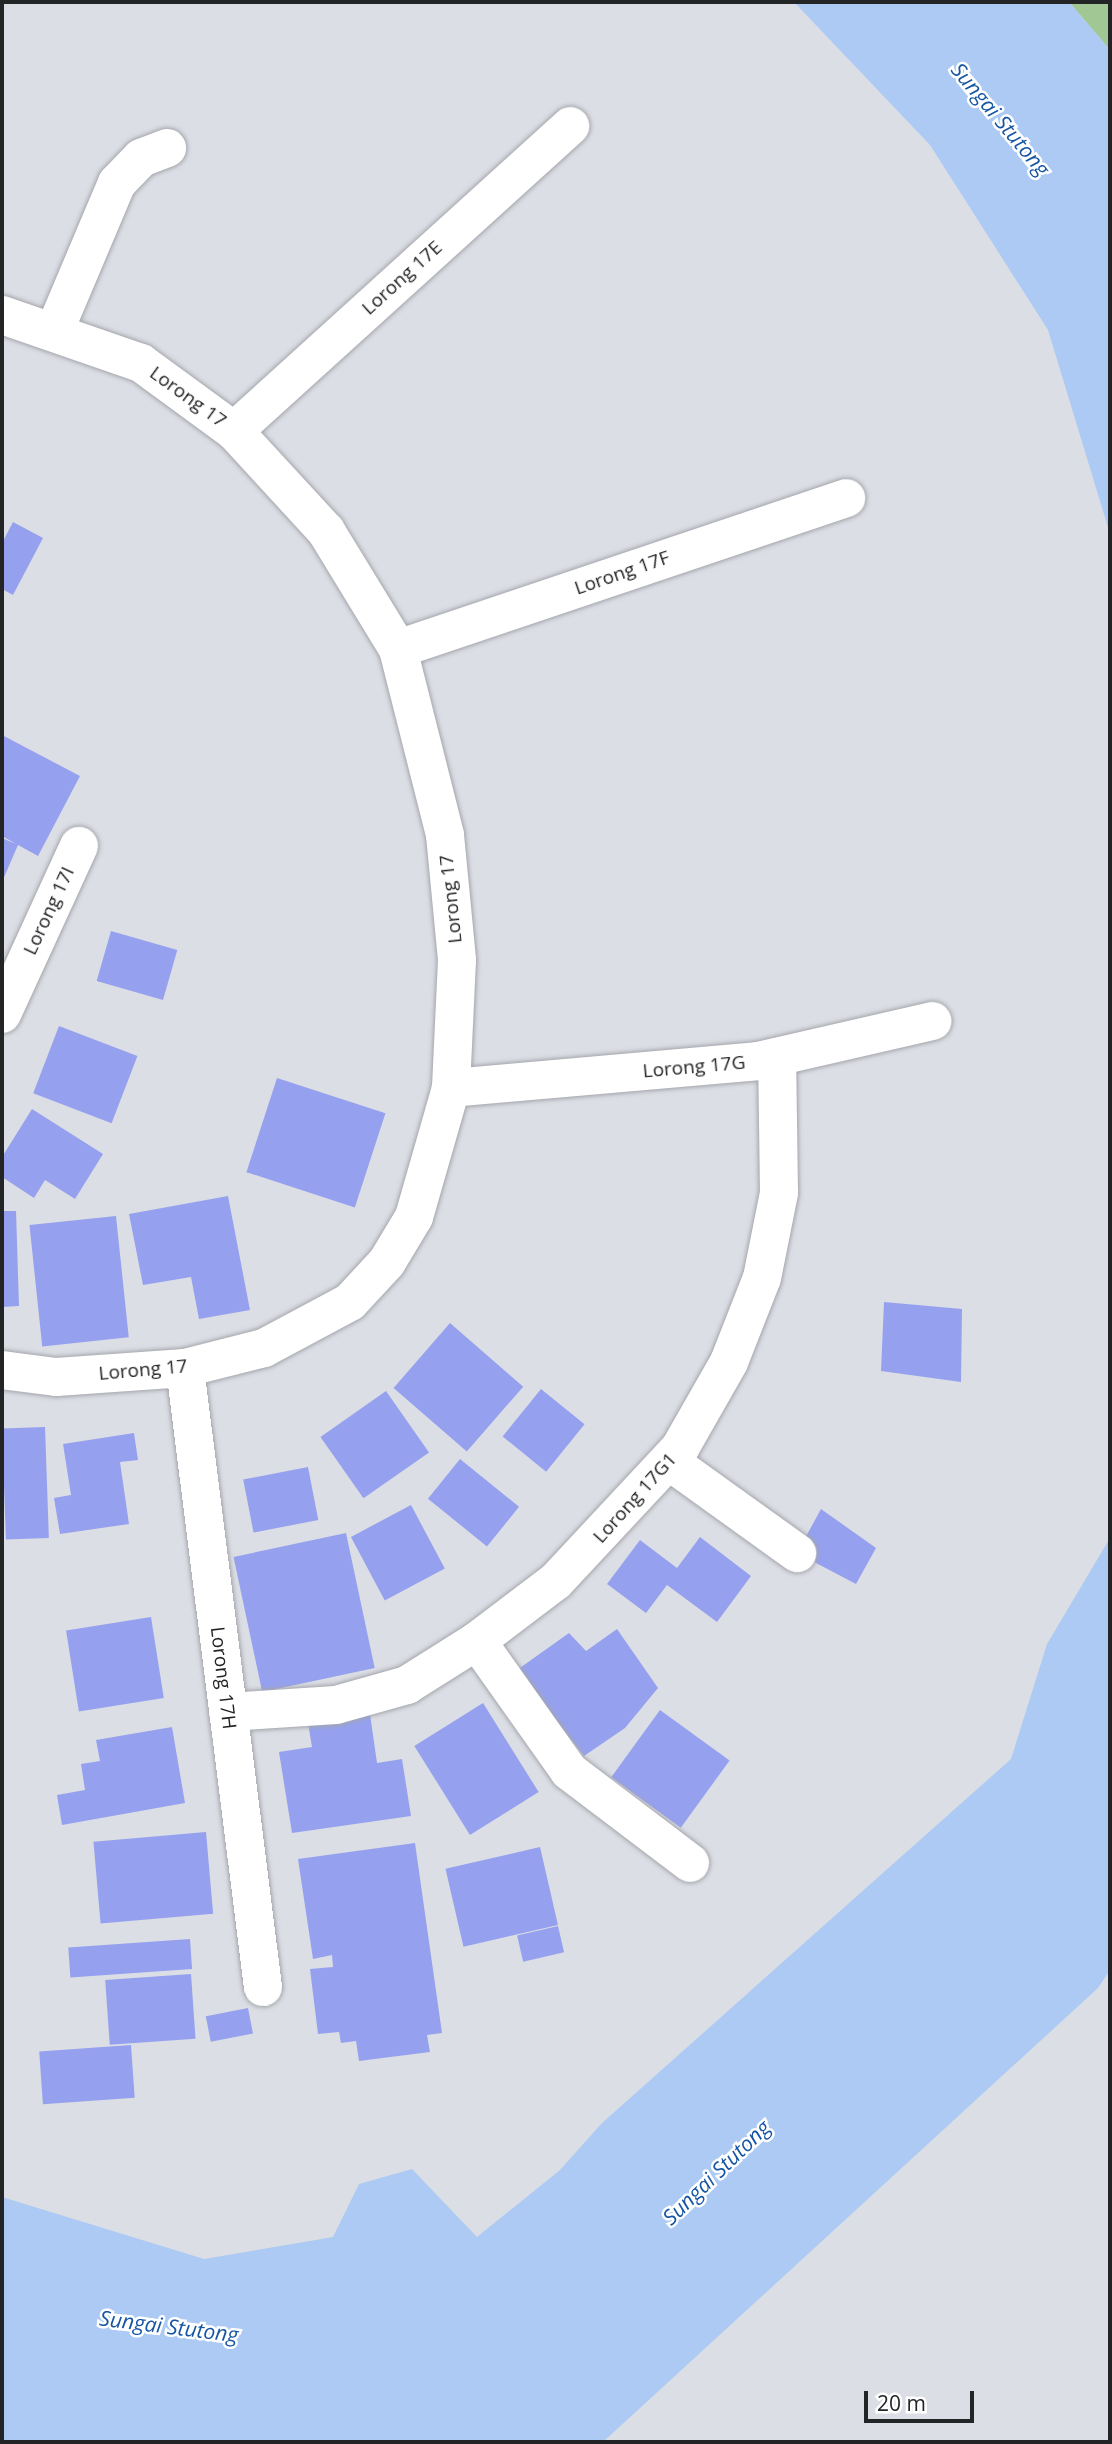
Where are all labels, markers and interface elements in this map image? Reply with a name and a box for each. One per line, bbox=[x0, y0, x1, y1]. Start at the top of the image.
water label: Sungai Stutong bbox=[946, 57, 1056, 181]
street label: Lorong 17E bbox=[357, 236, 447, 320]
street label: Lorong 17 bbox=[145, 362, 231, 432]
street label: Lorong 17F bbox=[571, 546, 673, 600]
street label: Lorong 17 bbox=[435, 853, 467, 945]
street label: Lorong 17I bbox=[19, 863, 79, 959]
street label: Lorong 17G bbox=[642, 1051, 746, 1083]
street label: Lorong 17 bbox=[98, 1355, 188, 1385]
street label: Lorong 17G1 bbox=[588, 1448, 682, 1548]
street label: Lorong 17H bbox=[205, 1625, 241, 1731]
water label: Sungai Stutong bbox=[657, 2114, 775, 2230]
water label: Sungai Stutong bbox=[98, 2305, 240, 2347]
scale bar bbox=[867, 2378, 977, 2422]
text: 20 m bbox=[877, 2389, 926, 2417]

